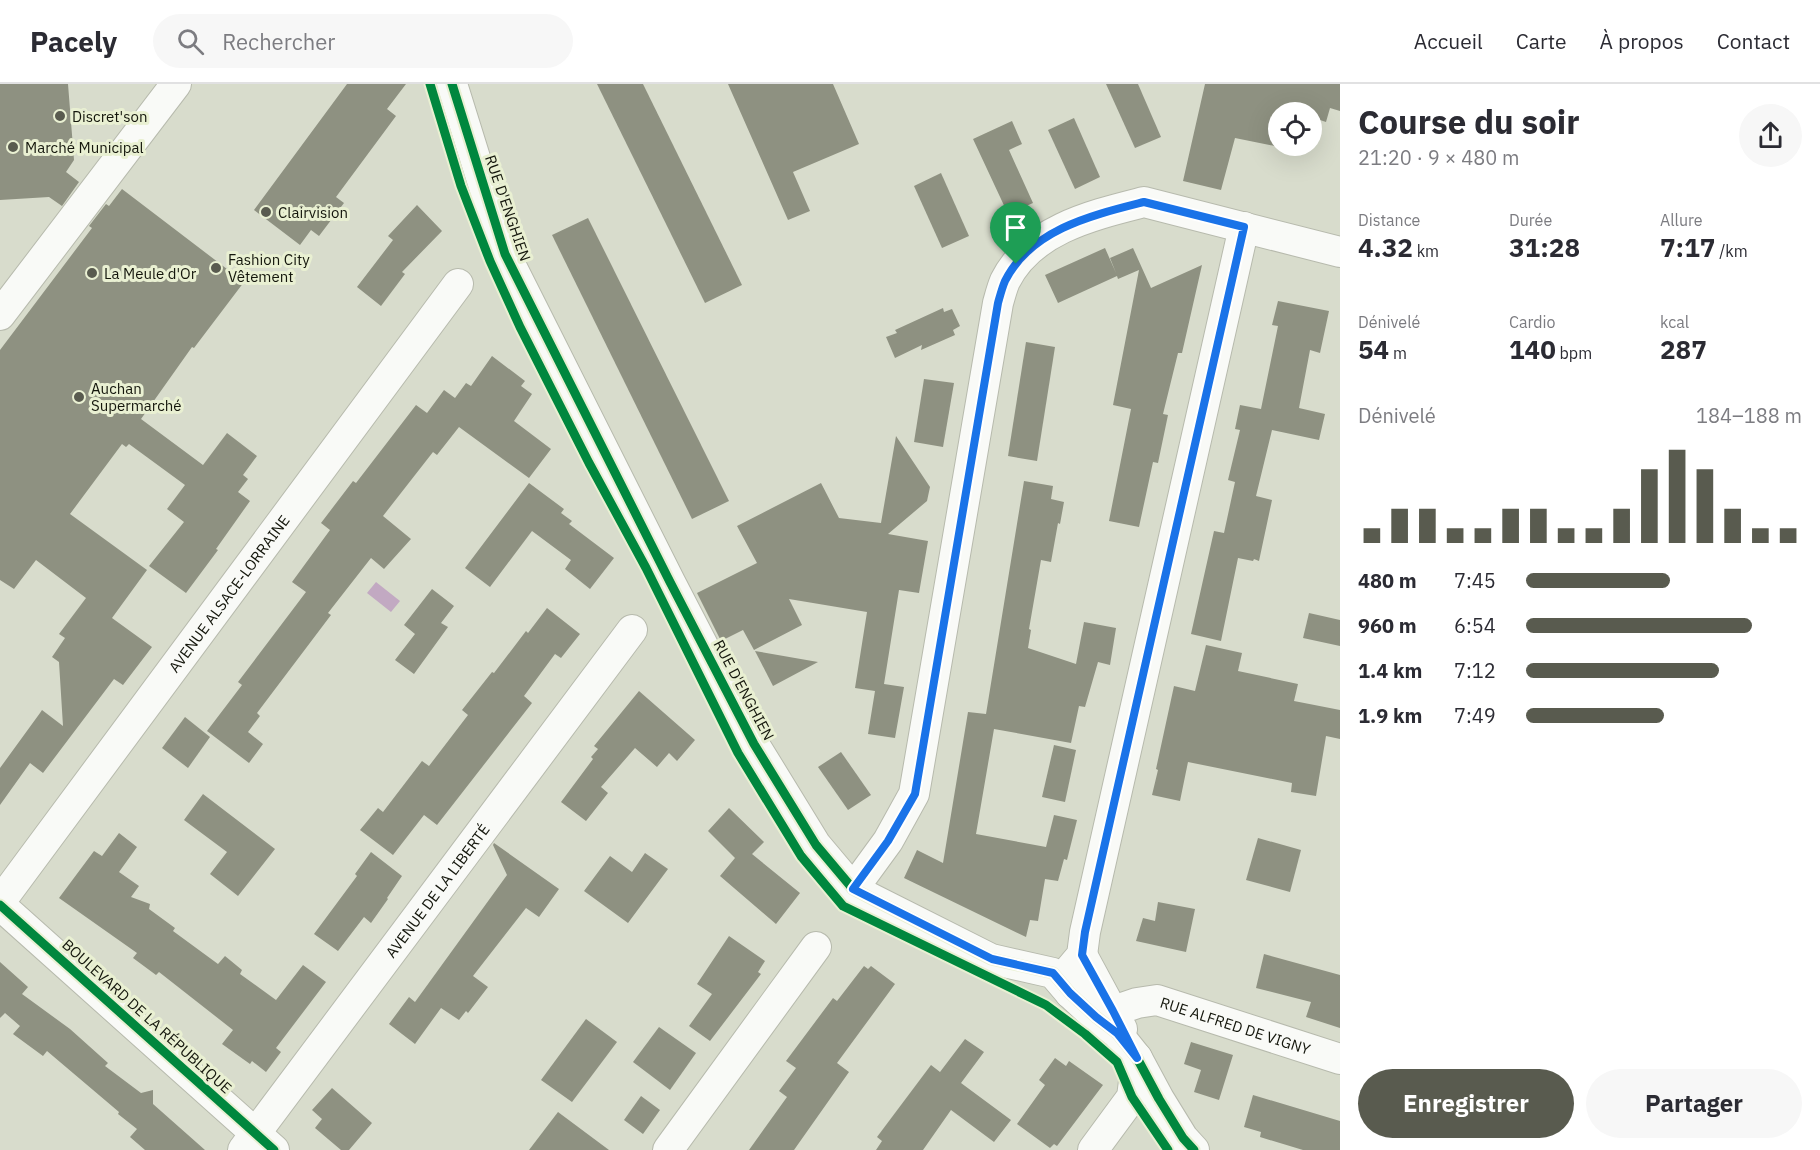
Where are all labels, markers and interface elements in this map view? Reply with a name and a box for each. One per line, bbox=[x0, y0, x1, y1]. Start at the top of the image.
search box bbox=[153, 14, 573, 68]
text: Pacely bbox=[30, 23, 117, 60]
icon: search bbox=[174, 25, 207, 58]
text: Rechercher bbox=[222, 27, 335, 56]
text: Accueil bbox=[1414, 27, 1483, 55]
text: Carte bbox=[1516, 27, 1567, 55]
text: À propos bbox=[1600, 27, 1684, 55]
text: Contact bbox=[1717, 27, 1790, 55]
text: Course du soir bbox=[1358, 100, 1580, 143]
map controls bbox=[1268, 102, 1322, 156]
button: locate bbox=[1268, 102, 1322, 156]
button: share bbox=[1739, 104, 1802, 167]
place label: Discret'son bbox=[72, 107, 147, 126]
marker: Discret'son bbox=[53, 109, 67, 123]
place label: Marché Municipal bbox=[25, 138, 144, 157]
marker: Marché Municipal bbox=[6, 140, 20, 154]
text: 21:20 · 9 × 480 m bbox=[1358, 144, 1519, 171]
street label: RUE D'ENGHIEN bbox=[481, 152, 535, 264]
pin bbox=[990, 202, 1041, 264]
place label: Clairvision bbox=[278, 203, 348, 222]
marker: Clairvision bbox=[259, 205, 273, 219]
text: Distance bbox=[1358, 210, 1420, 230]
text: Durée bbox=[1509, 210, 1552, 230]
text: Allure bbox=[1660, 210, 1703, 230]
icon: arrive bbox=[999, 211, 1032, 244]
text: 4.32 bbox=[1358, 230, 1413, 264]
text: 31:28 bbox=[1509, 230, 1580, 264]
text: 7:17 bbox=[1660, 230, 1715, 264]
text: km bbox=[1413, 241, 1439, 261]
text: /km bbox=[1715, 241, 1748, 261]
place label: Fashion City Vêtement bbox=[228, 250, 310, 286]
marker: Fashion City Vêtement bbox=[209, 261, 223, 275]
place label: La Meule d'Or bbox=[104, 264, 197, 283]
marker: La Meule d'Or bbox=[85, 266, 99, 280]
text: Dénivelé bbox=[1358, 312, 1420, 332]
text: Cardio bbox=[1509, 312, 1556, 332]
text: kcal bbox=[1660, 312, 1689, 332]
text: 54 bbox=[1358, 332, 1389, 366]
text: 140 bbox=[1509, 332, 1556, 366]
text: 287 bbox=[1660, 332, 1707, 366]
text: m bbox=[1389, 343, 1407, 363]
text: bpm bbox=[1556, 343, 1592, 363]
place label: Auchan Supermarché bbox=[91, 379, 182, 415]
marker: Auchan Supermarché bbox=[72, 390, 86, 404]
text: Dénivelé bbox=[1358, 402, 1436, 429]
text: 184–188 m bbox=[1696, 402, 1802, 429]
street label: AVENUE ALSACE-LORRAINE bbox=[164, 511, 293, 676]
text: 480 m bbox=[1358, 567, 1417, 594]
text: 7:45 bbox=[1454, 567, 1496, 594]
text: 960 m bbox=[1358, 612, 1417, 639]
text: 6:54 bbox=[1454, 612, 1496, 639]
street label: RUE D'ENGHIEN bbox=[710, 636, 778, 744]
text: 1.4 km bbox=[1358, 657, 1422, 684]
text: 7:12 bbox=[1454, 657, 1496, 684]
text: 1.9 km bbox=[1358, 702, 1422, 729]
text: 7:49 bbox=[1454, 702, 1496, 729]
street label: AVENUE DE LA LIBERTÉ bbox=[381, 820, 493, 961]
street label: BOULEVARD DE LA RÉPUBLIQUE bbox=[58, 935, 236, 1097]
street label: RUE ALFRED DE VIGNY bbox=[1158, 992, 1313, 1058]
button: Enregistrer bbox=[1358, 1069, 1574, 1138]
button: Partager bbox=[1586, 1069, 1802, 1138]

